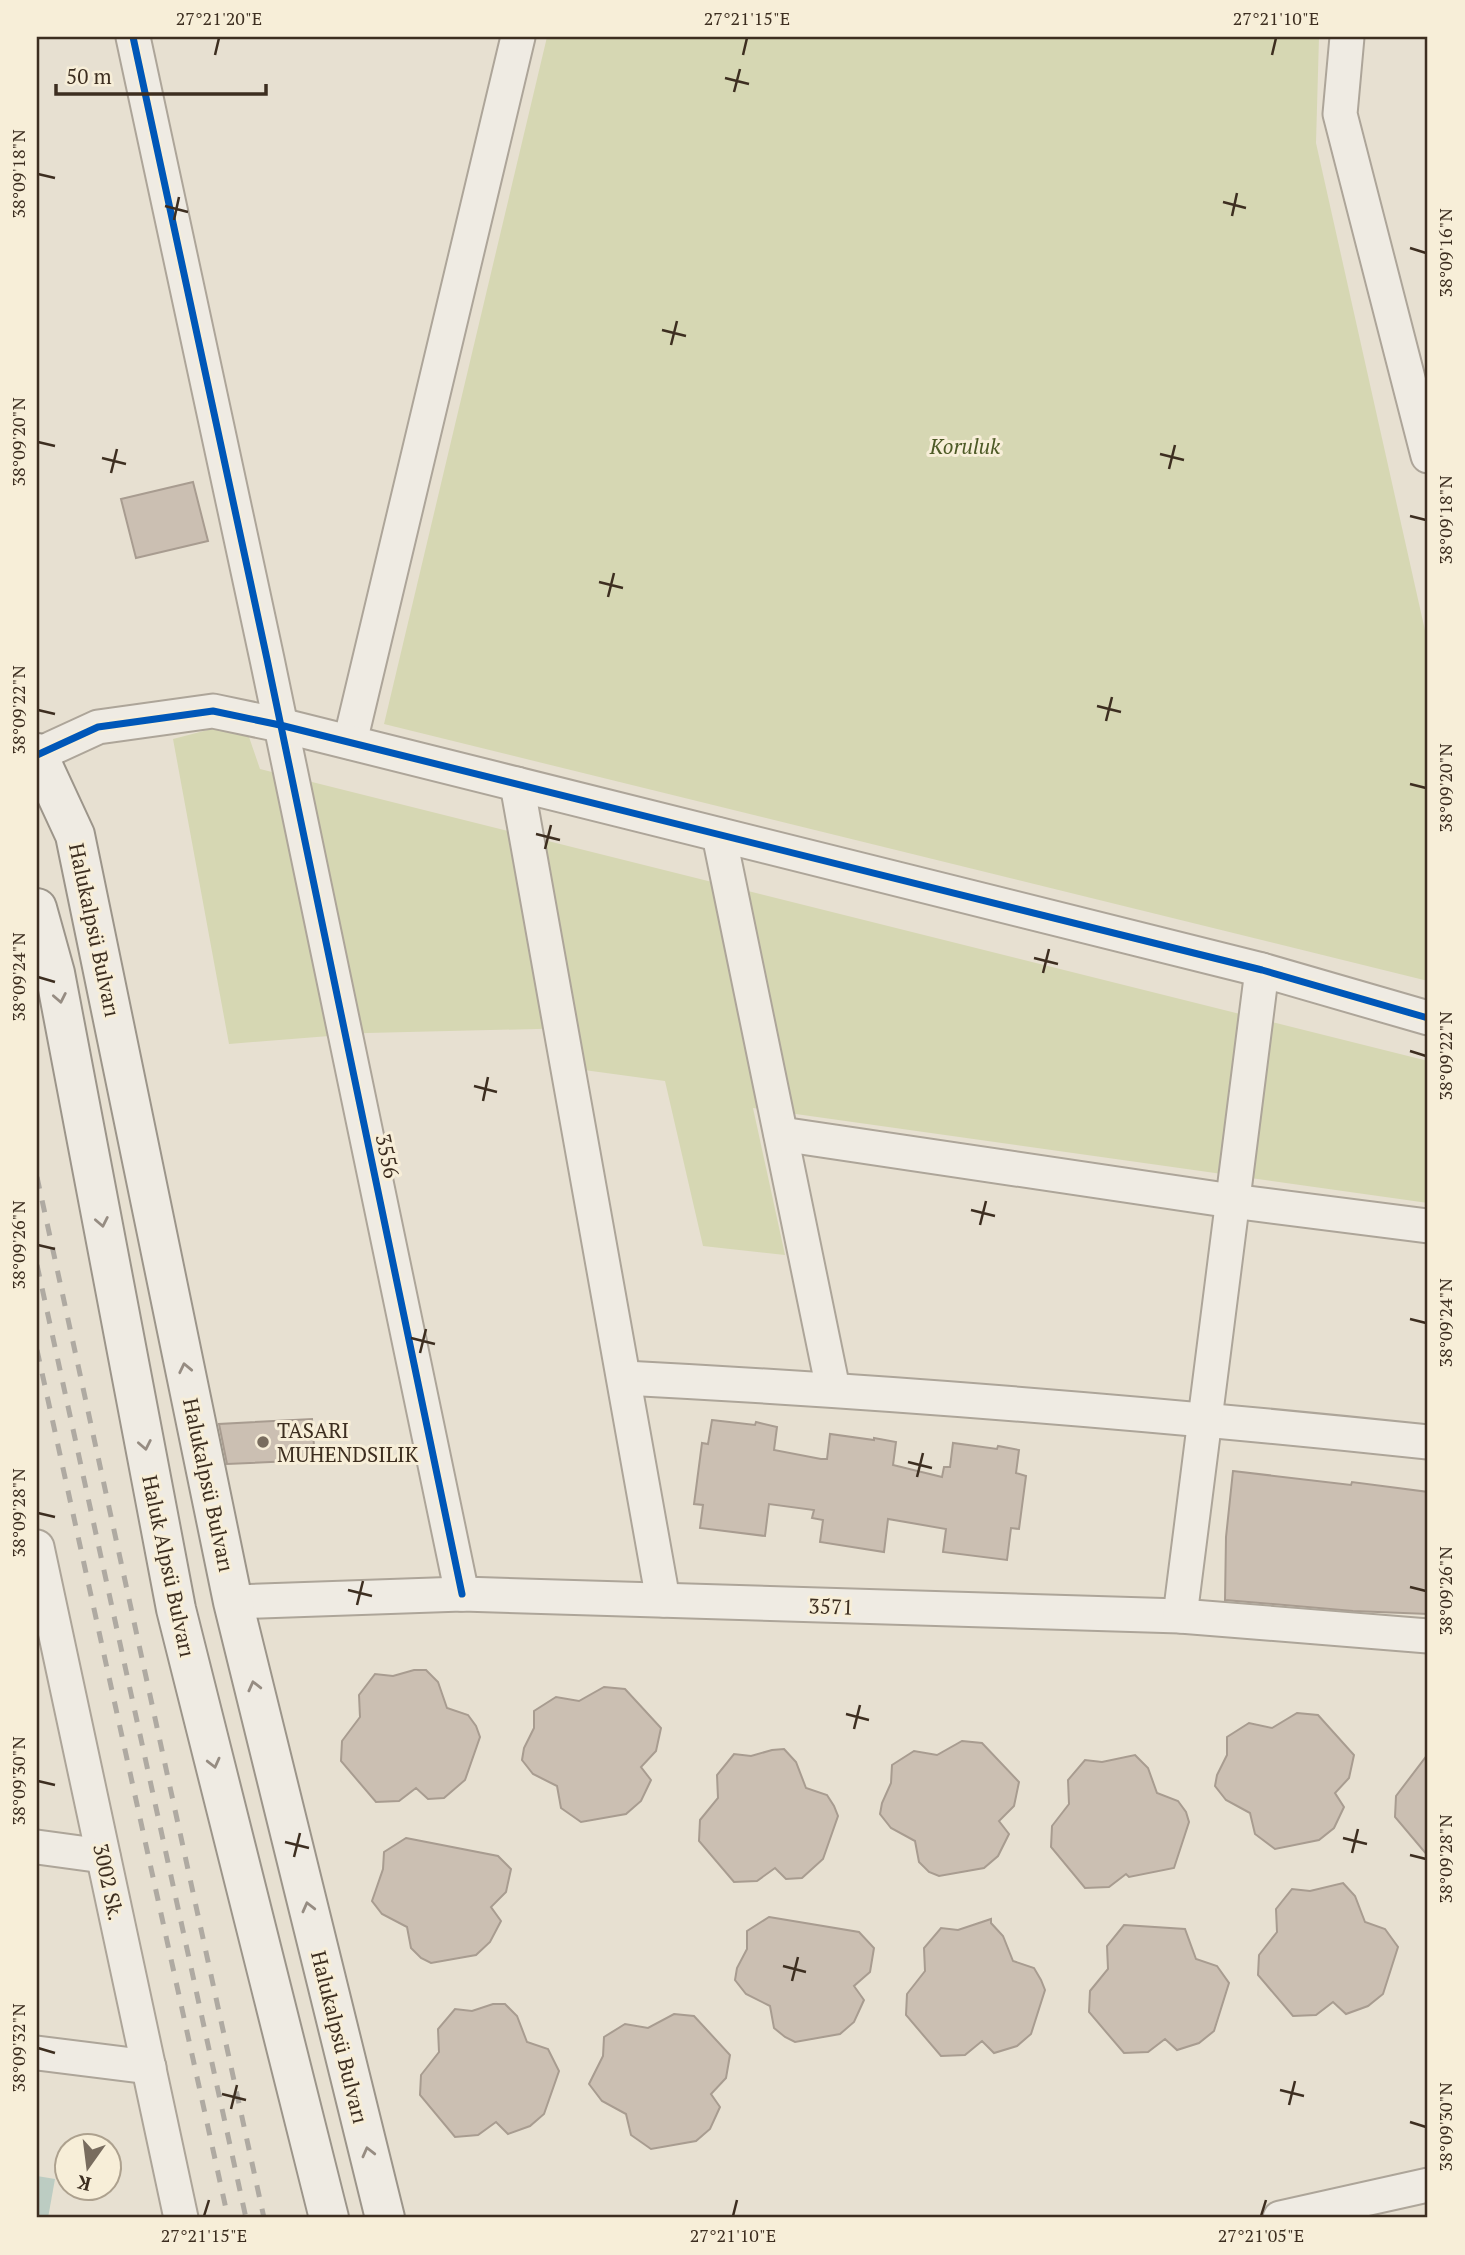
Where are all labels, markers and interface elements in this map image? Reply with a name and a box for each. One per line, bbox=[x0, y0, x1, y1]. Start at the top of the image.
text: 27°21'20"E bbox=[176, 6, 262, 30]
text: 27°21'15"E bbox=[704, 6, 790, 30]
text: 27°21'10"E bbox=[1233, 6, 1319, 30]
scale bar bbox=[56, 52, 266, 96]
text: 50 m bbox=[66, 62, 112, 90]
text: 38°09'18"N bbox=[6, 129, 30, 219]
text: 38°09'16"N bbox=[1433, 208, 1457, 298]
text: 38°09'20"N bbox=[6, 397, 30, 487]
park label: Koruluk bbox=[929, 432, 1001, 460]
text: 38°09'18"N bbox=[1433, 475, 1457, 565]
text: 38°09'22"N bbox=[6, 665, 30, 755]
text: 38°09'20"N bbox=[1433, 743, 1457, 833]
street label: Halukalpsü Bulvarı bbox=[63, 840, 127, 1020]
text: 38°09'24"N bbox=[6, 932, 30, 1022]
one-way arrow bbox=[52, 992, 67, 1004]
text: 38°09'22"N bbox=[1433, 1011, 1457, 1101]
street label: 3556 bbox=[370, 1131, 406, 1181]
text: 38°09'26"N bbox=[6, 1200, 30, 1290]
one-way arrow bbox=[94, 1216, 109, 1228]
text: 38°09'24"N bbox=[1433, 1278, 1457, 1368]
one-way arrow bbox=[179, 1362, 194, 1374]
street label: Halukalpsü Bulvarı bbox=[177, 1395, 241, 1575]
place label: TASARI MUHENDSILIK bbox=[277, 1416, 419, 1468]
marker: TASARI MUHENDSILIK bbox=[255, 1434, 271, 1450]
one-way arrow bbox=[136, 1439, 151, 1451]
text: 38°09'28"N bbox=[6, 1468, 30, 1558]
street label: Haluk Alpsü Bulvarı bbox=[136, 1472, 202, 1660]
text: 38°09'26"N bbox=[1433, 1546, 1457, 1636]
street label: 3571 bbox=[808, 1591, 854, 1621]
one-way arrow bbox=[248, 1680, 262, 1692]
text: 38°09'30"N bbox=[6, 1736, 30, 1826]
one-way arrow bbox=[206, 1757, 220, 1769]
text: 38°09'28"N bbox=[1433, 1814, 1457, 1904]
street label: 3002 Sk. bbox=[87, 1841, 131, 1923]
one-way arrow bbox=[302, 1901, 316, 1913]
street label: Halukalpsü Bulvarı bbox=[305, 1948, 375, 2126]
text: 38°09'32"N bbox=[6, 2003, 30, 2093]
text: 38°09'30"N bbox=[1433, 2082, 1457, 2172]
north arrow bbox=[52, 2132, 122, 2202]
one-way arrow bbox=[362, 2146, 376, 2158]
text: K bbox=[74, 2170, 93, 2198]
text: 27°21'15"E bbox=[161, 2223, 247, 2247]
text: 27°21'10"E bbox=[690, 2223, 776, 2247]
text: 27°21'05"E bbox=[1218, 2223, 1304, 2247]

